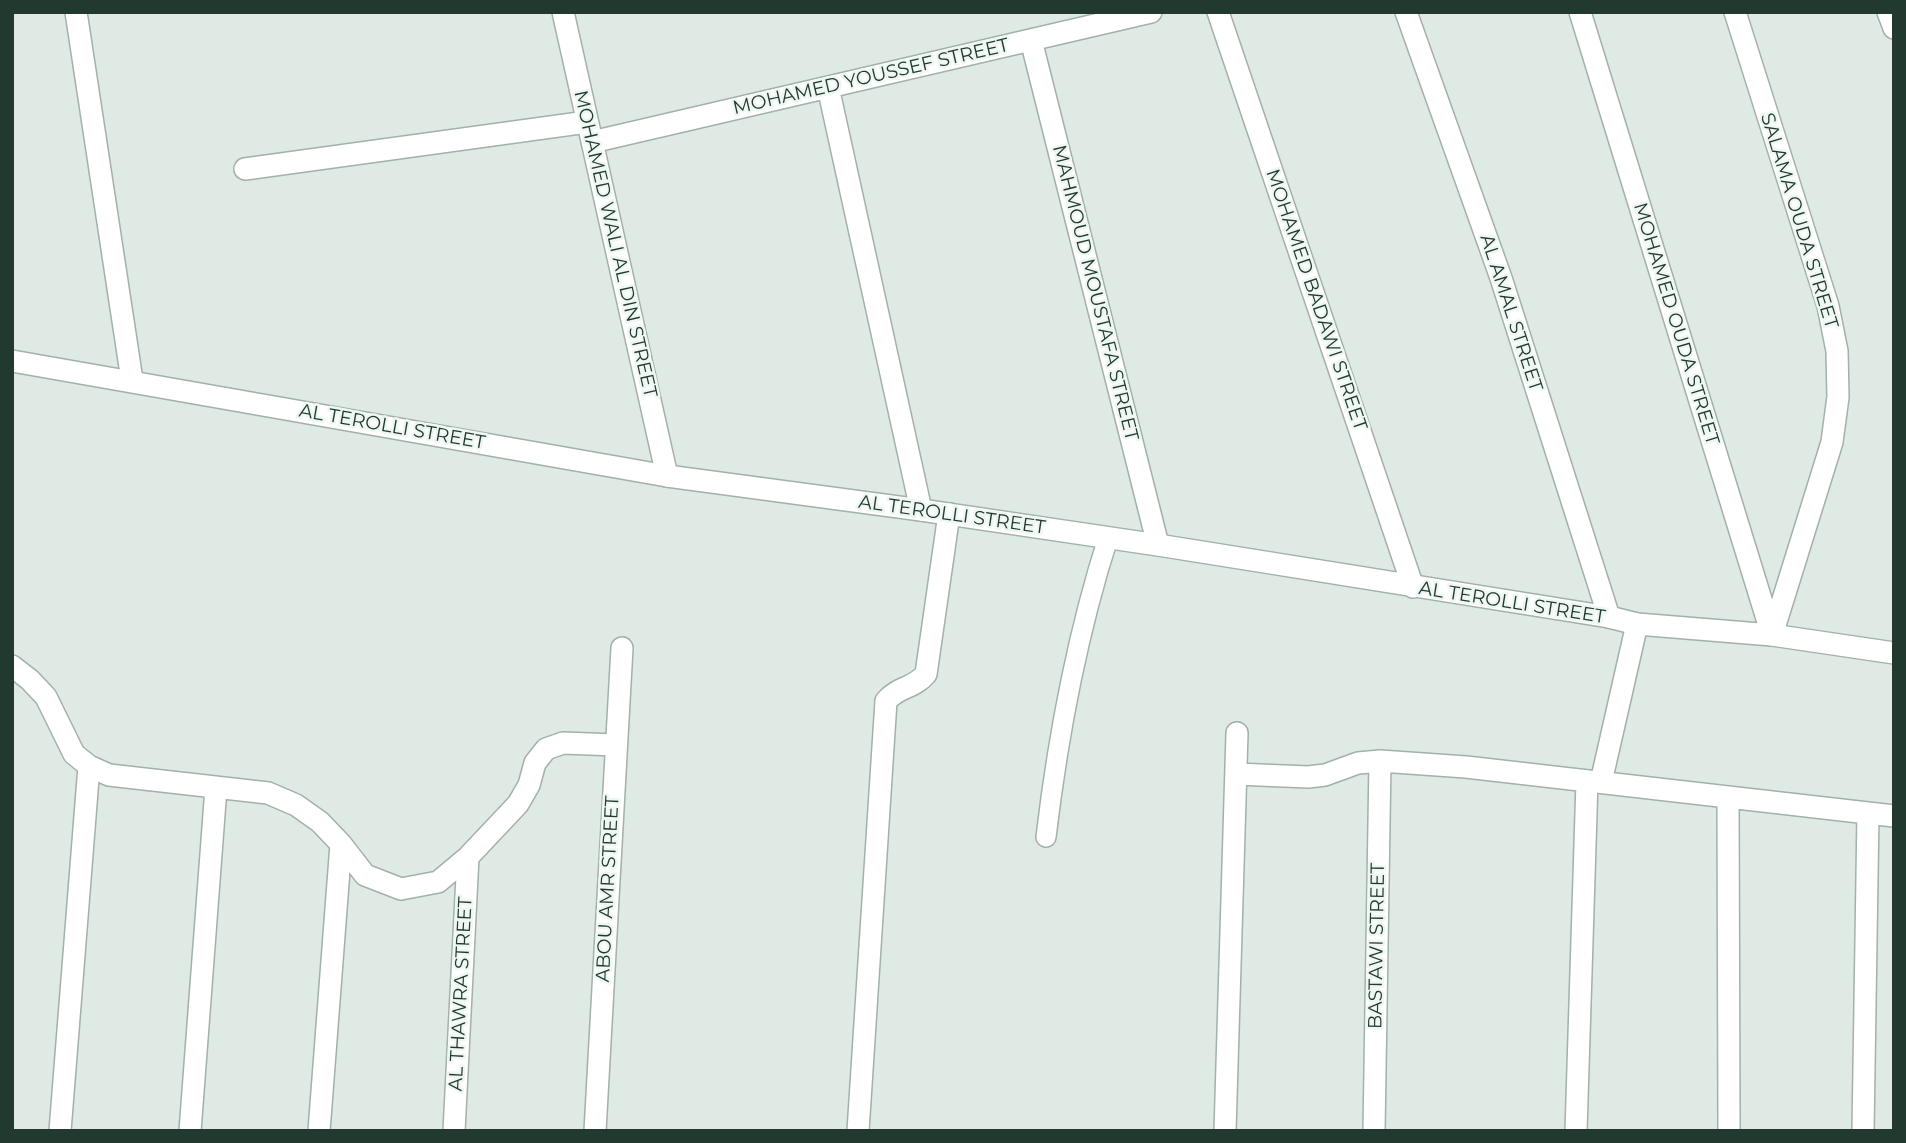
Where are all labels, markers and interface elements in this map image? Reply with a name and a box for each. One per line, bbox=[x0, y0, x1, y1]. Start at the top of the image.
street label: MOHAMED YOUSSEF STREET bbox=[731, 34, 1011, 120]
street label: MOHAMED WALI AL DIN STREET bbox=[568, 88, 662, 400]
street label: SALAMA OUDA STREET bbox=[1755, 110, 1843, 332]
street label: MAHMOUD MOUSTAFA STREET bbox=[1047, 143, 1143, 443]
street label: MOHAMED BADAWI STREET bbox=[1260, 166, 1372, 434]
street label: MOHAMED OUDA STREET bbox=[1628, 200, 1724, 448]
street label: AL AMAL STREET bbox=[1475, 232, 1547, 394]
street label: AL TEROLLI STREET bbox=[297, 399, 487, 455]
street label: AL TEROLLI STREET bbox=[857, 491, 1047, 539]
street label: AL TEROLLI STREET bbox=[1417, 577, 1607, 629]
street label: ABOU AMR STREET bbox=[592, 795, 624, 983]
street label: BASTAWI STREET bbox=[1364, 863, 1390, 1029]
street label: AL THAWRA STREET bbox=[445, 896, 477, 1092]

